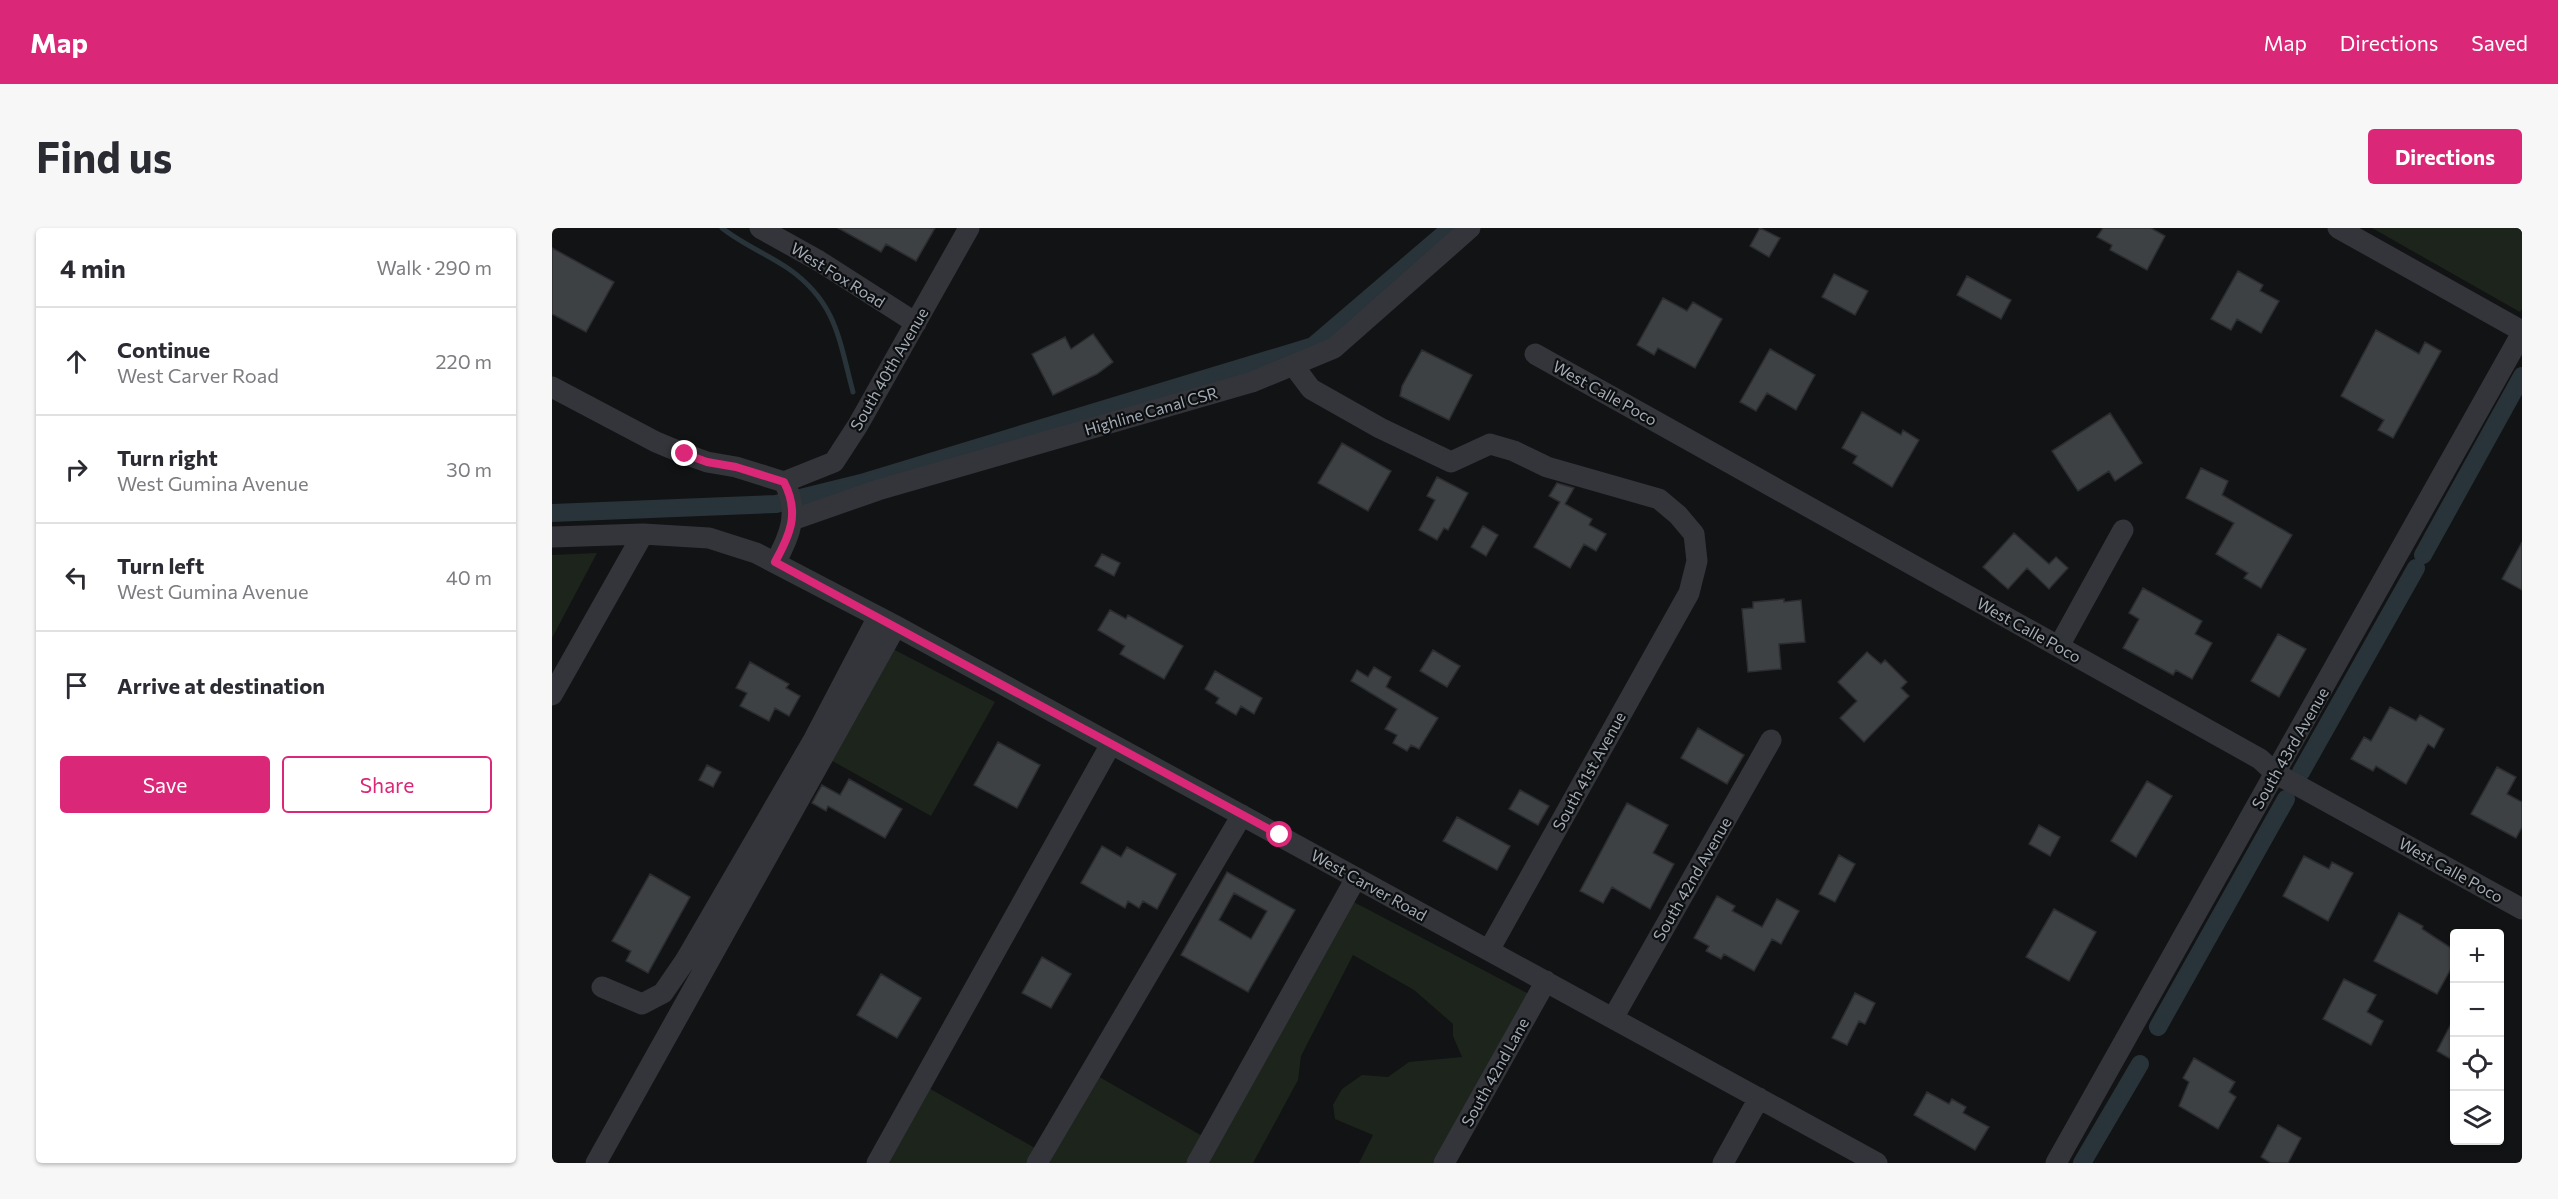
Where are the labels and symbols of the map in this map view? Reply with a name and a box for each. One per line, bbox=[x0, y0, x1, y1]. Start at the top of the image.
street label: West Fox Road bbox=[788, 238, 889, 311]
street label: South 40th Avenue bbox=[846, 304, 932, 434]
street label: West Calle Poco bbox=[1550, 356, 1661, 429]
street label: Highline Canal CSR bbox=[1082, 382, 1220, 439]
route end bbox=[671, 440, 697, 466]
street label: West Calle Poco bbox=[1974, 593, 2085, 666]
street label: South 43rd Avenue bbox=[2247, 684, 2332, 812]
street label: South 41st Avenue bbox=[1548, 708, 1629, 833]
street label: South 42nd Avenue bbox=[1648, 814, 1735, 944]
route start bbox=[1266, 821, 1292, 847]
street label: West Calle Poco bbox=[2396, 833, 2507, 906]
street label: West Carver Road bbox=[1308, 845, 1430, 924]
street label: South 42nd Lane bbox=[1457, 1014, 1532, 1130]

